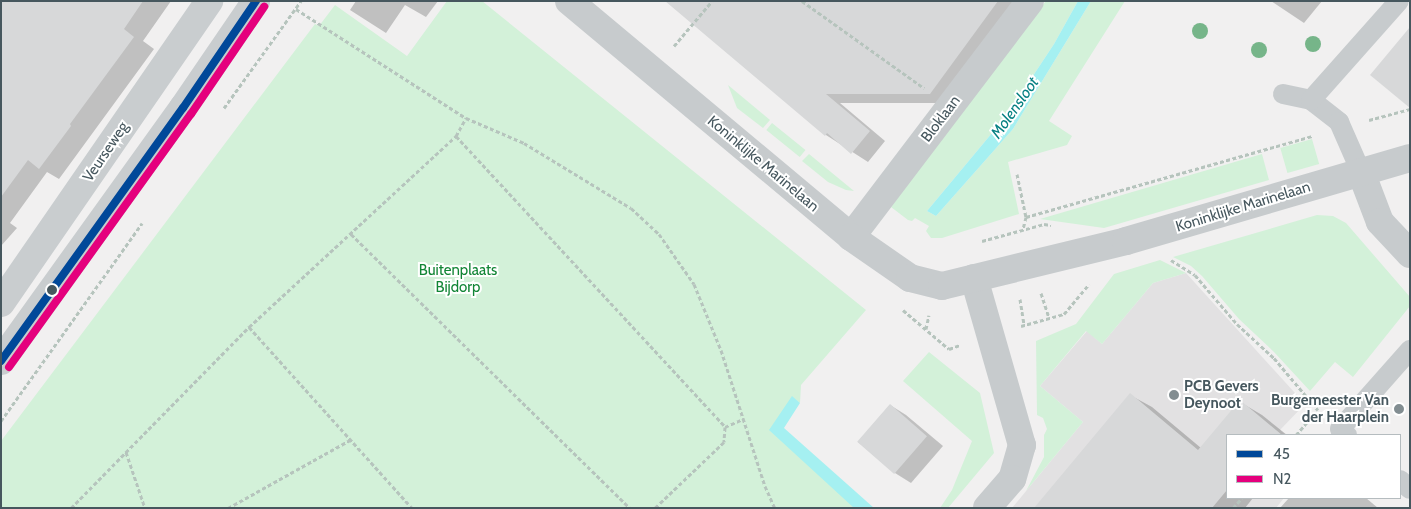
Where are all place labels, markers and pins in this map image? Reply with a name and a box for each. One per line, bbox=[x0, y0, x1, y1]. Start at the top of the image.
unlabelled marker bbox=[47, 285, 57, 295]
place label: PCB Gevers Deynoot bbox=[1184, 377, 1259, 412]
marker: PCB Gevers Deynoot bbox=[1168, 389, 1180, 401]
place label: Burgemeester Van der Haarplein bbox=[1271, 391, 1389, 426]
marker: Burgemeester Van der Haarplein bbox=[1393, 403, 1405, 415]

